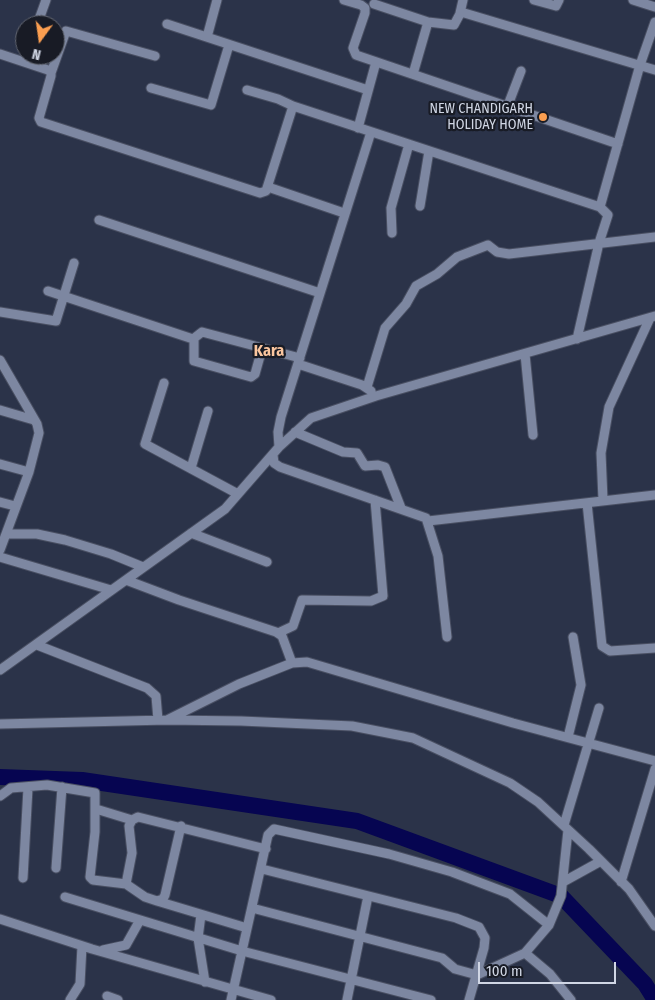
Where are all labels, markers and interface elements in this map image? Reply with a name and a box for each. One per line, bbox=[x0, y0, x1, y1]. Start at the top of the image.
north arrow bbox=[15, 15, 65, 65]
text: N bbox=[30, 45, 43, 63]
place label: NEW CHANDIGARH HOLIDAY HOME bbox=[429, 101, 533, 134]
marker: NEW CHANDIGARH HOLIDAY HOME bbox=[537, 111, 549, 123]
district label: Kara bbox=[254, 342, 284, 362]
scale bar bbox=[480, 952, 618, 984]
text: 100 m bbox=[486, 962, 523, 980]

